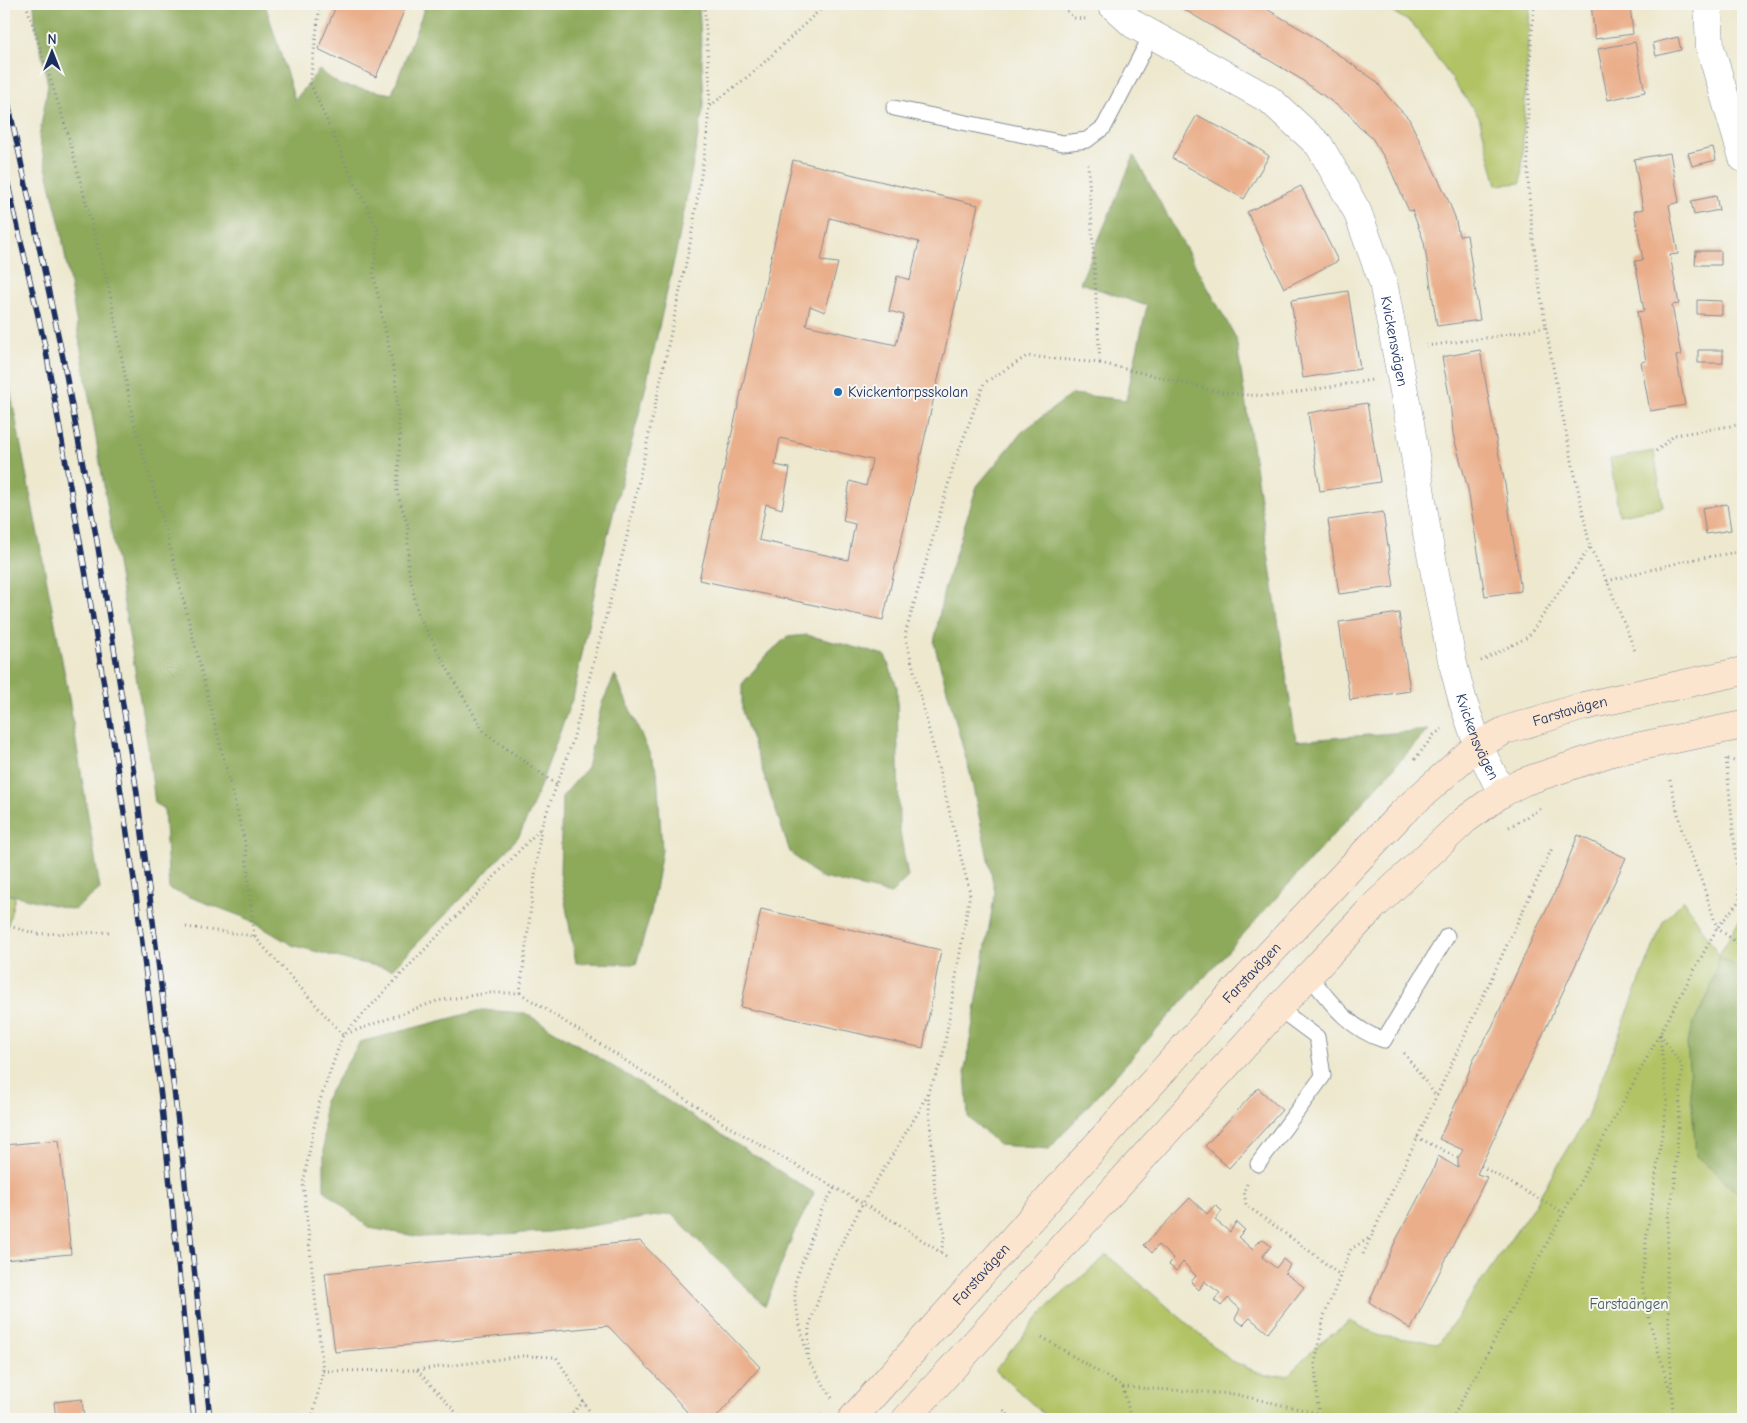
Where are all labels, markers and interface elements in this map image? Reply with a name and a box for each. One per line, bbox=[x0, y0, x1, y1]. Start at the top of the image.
north arrow bbox=[28, 28, 78, 78]
text: N bbox=[47, 31, 57, 48]
street label: Kvickensvägen bbox=[1377, 294, 1412, 388]
place label: Kvickentorpsskolan bbox=[848, 383, 968, 401]
marker: Kvickentorpsskolan bbox=[832, 386, 844, 398]
street label: Kvickensvägen bbox=[1452, 692, 1503, 783]
street label: Farstavägen bbox=[1530, 692, 1609, 730]
street label: Farstavägen bbox=[1219, 939, 1285, 1007]
street label: Farstavägen bbox=[949, 1240, 1014, 1309]
park label: Farstaängen bbox=[1589, 1295, 1669, 1313]

